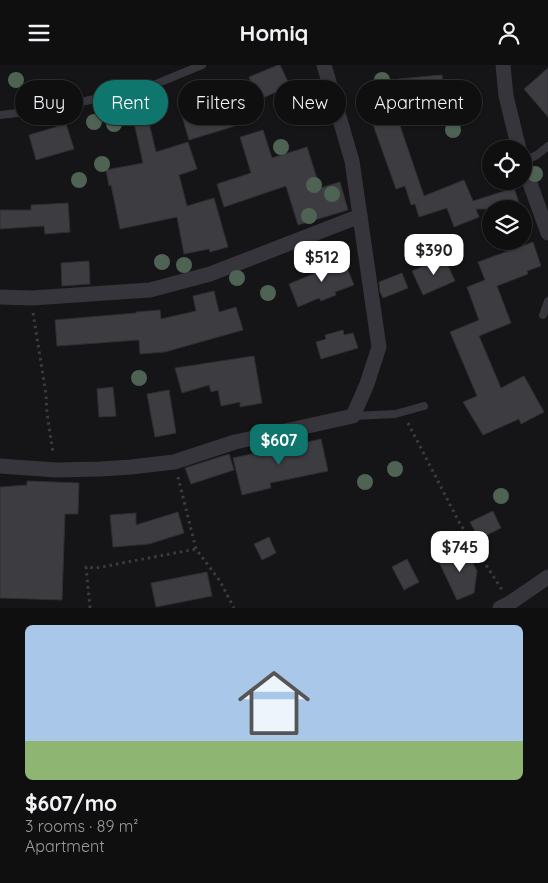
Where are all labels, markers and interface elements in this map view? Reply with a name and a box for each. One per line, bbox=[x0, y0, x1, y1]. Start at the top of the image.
icon: menu bbox=[25, 19, 53, 47]
text: Homiq bbox=[240, 19, 308, 47]
icon: person bbox=[495, 19, 523, 47]
chip: Buy bbox=[15, 80, 83, 125]
chip: Rent bbox=[93, 80, 168, 125]
chip: Filters bbox=[178, 80, 264, 125]
chip: New bbox=[274, 80, 346, 125]
chip: Apartment bbox=[356, 80, 482, 125]
map controls bbox=[482, 140, 532, 250]
button: locate bbox=[482, 140, 532, 190]
button: layers bbox=[482, 200, 532, 250]
pin: $390 bbox=[404, 233, 464, 276]
text: $390 bbox=[415, 240, 453, 260]
pin: $512 bbox=[292, 241, 352, 283]
text: $512 bbox=[305, 247, 339, 267]
pin: $607 bbox=[249, 423, 309, 466]
text: $607 bbox=[261, 430, 297, 450]
pin: $745 bbox=[430, 531, 490, 573]
text: $745 bbox=[442, 537, 478, 557]
icon: home bbox=[229, 658, 319, 748]
text: $607/mo bbox=[25, 790, 117, 816]
text: 3 rooms · 89 m² bbox=[25, 816, 138, 836]
text: Apartment bbox=[25, 836, 105, 856]

